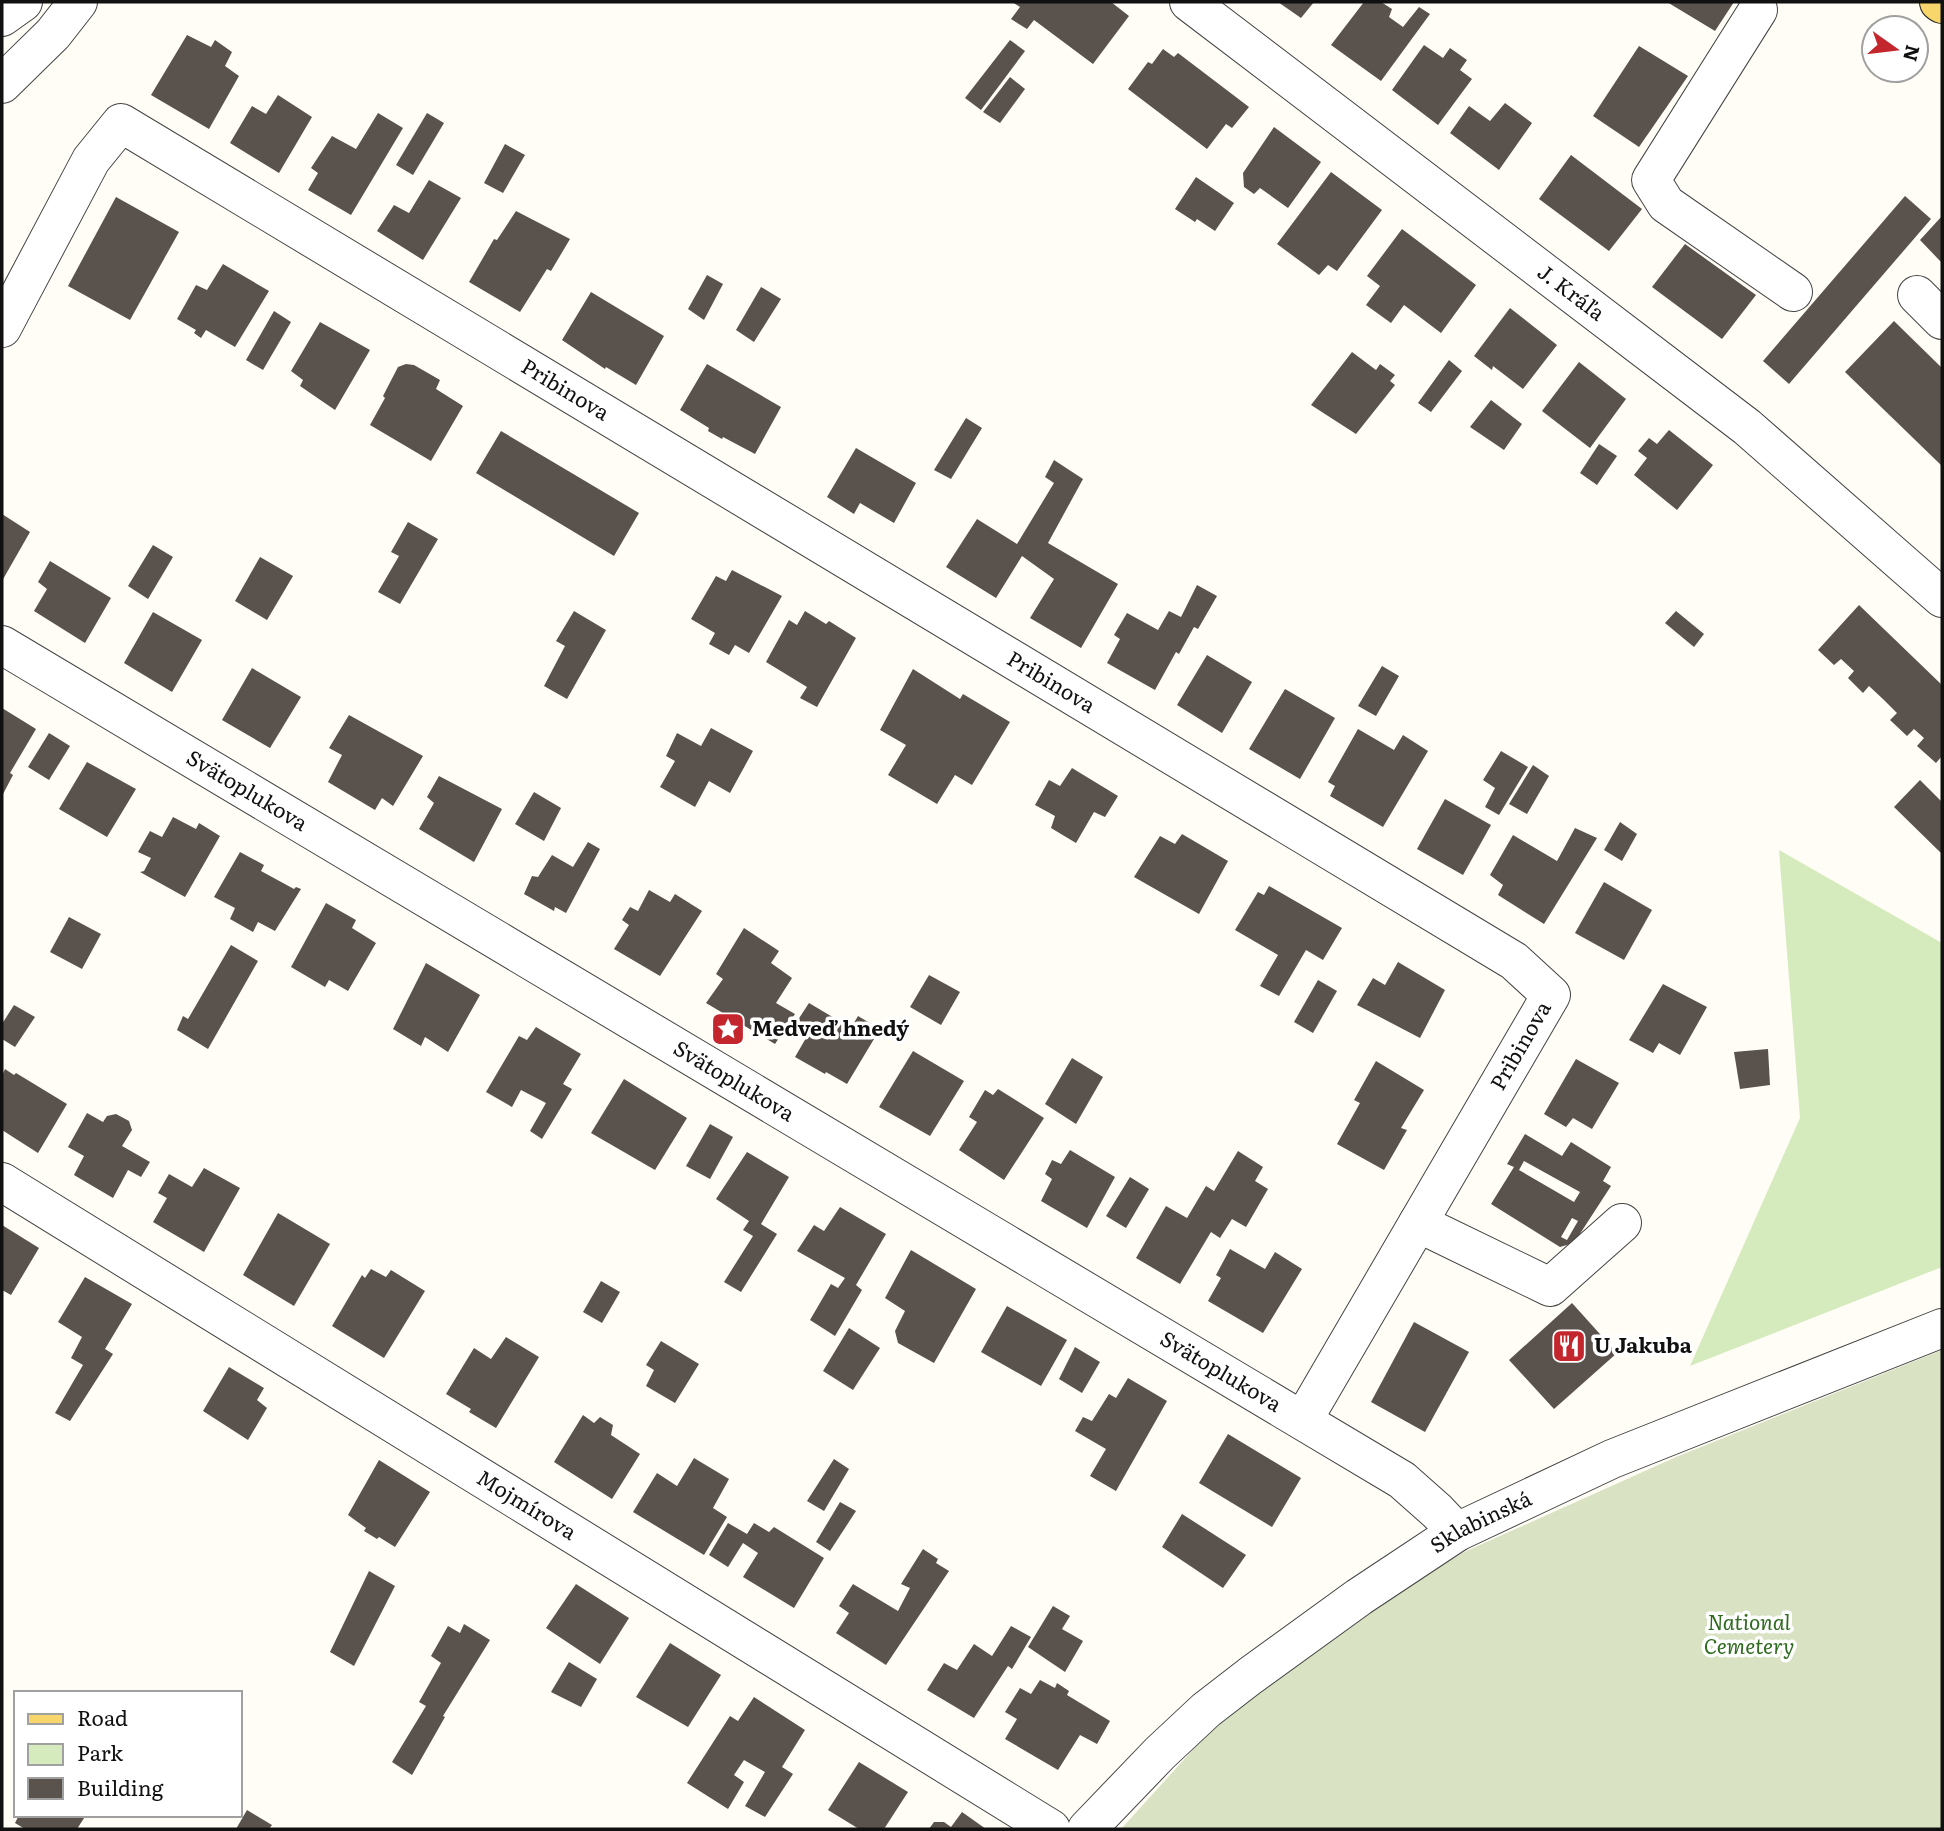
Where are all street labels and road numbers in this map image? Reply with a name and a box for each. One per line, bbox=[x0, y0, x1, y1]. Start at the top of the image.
street label: J. Kráľa bbox=[1532, 255, 1613, 327]
street label: Pribinova bbox=[516, 349, 617, 427]
street label: Pribinova bbox=[1002, 642, 1103, 719]
street label: Svätoplukova bbox=[182, 741, 315, 837]
street label: Pribinova bbox=[1481, 994, 1557, 1095]
street label: Svätoplukova bbox=[669, 1031, 802, 1128]
street label: Svätoplukova bbox=[1156, 1322, 1289, 1418]
street label: Mojmírova bbox=[472, 1461, 584, 1546]
street label: Sklabinská bbox=[1423, 1481, 1536, 1559]

